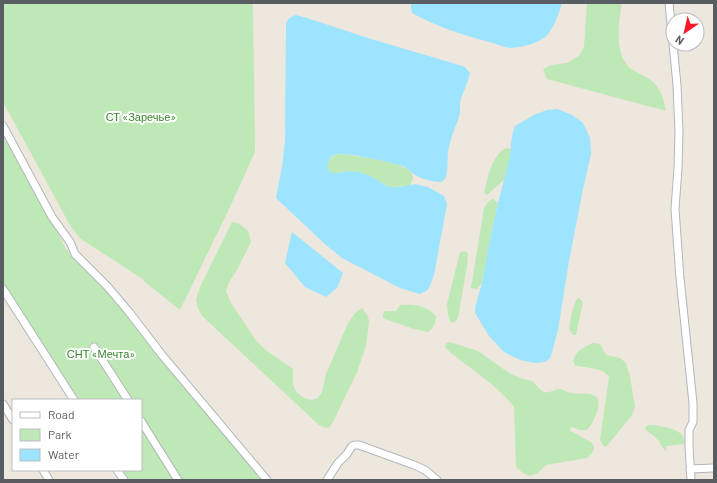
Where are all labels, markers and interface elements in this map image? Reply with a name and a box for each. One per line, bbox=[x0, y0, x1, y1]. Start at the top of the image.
north arrow bbox=[665, 12, 705, 52]
text: N bbox=[672, 33, 686, 48]
park label: СТ «Заречье» bbox=[106, 110, 176, 123]
park label: СНТ «Мечта» bbox=[67, 347, 135, 360]
legend bbox=[12, 399, 142, 471]
text: Road bbox=[48, 407, 75, 421]
text: Park bbox=[48, 427, 72, 441]
text: Water bbox=[48, 447, 80, 461]

